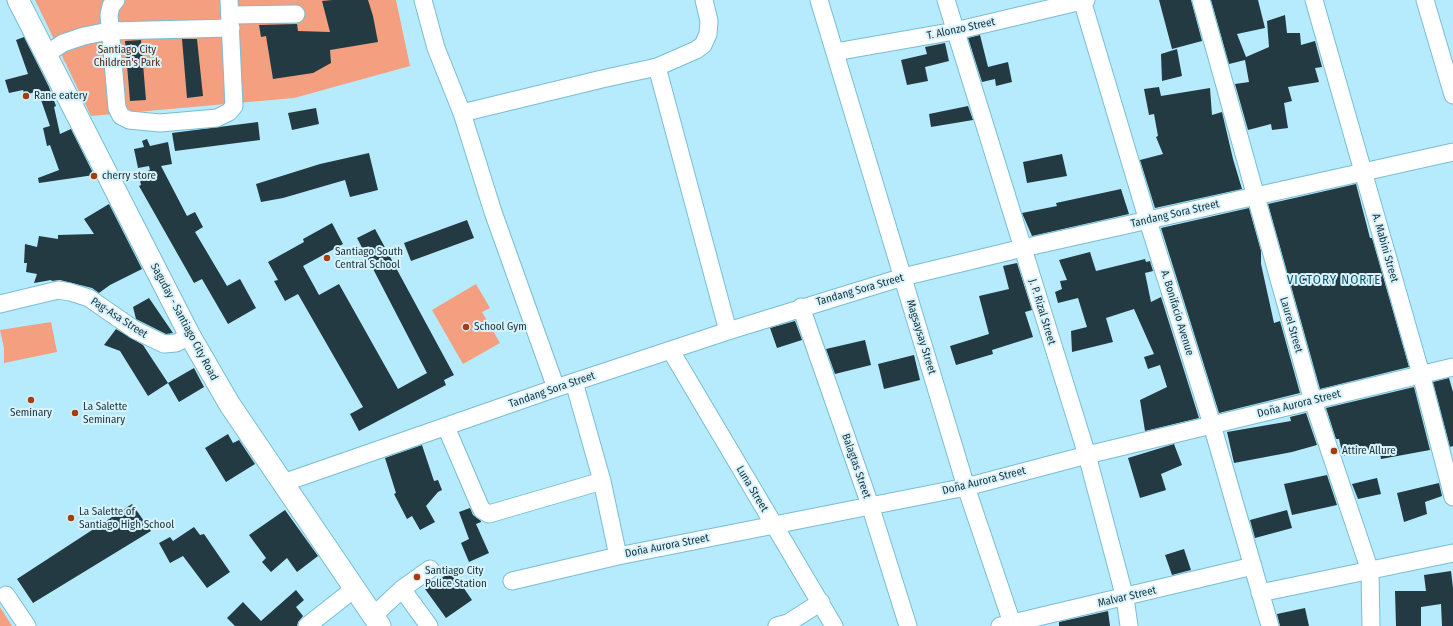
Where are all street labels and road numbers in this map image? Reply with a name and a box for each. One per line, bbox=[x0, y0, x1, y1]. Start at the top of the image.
street label: T. Alonzo Street bbox=[926, 15, 996, 43]
street label: Tandang Sora Street bbox=[1130, 197, 1220, 231]
street label: A. Mabini Street bbox=[1369, 212, 1401, 284]
street label: Saguday - Santiago City Road bbox=[147, 261, 221, 383]
street label: A. Bonifacio Avenue bbox=[1158, 269, 1196, 357]
street label: Tandang Sora Street bbox=[815, 271, 905, 309]
street label: J. P. Rizal Street bbox=[1026, 278, 1058, 346]
street label: Pag-Asa Street bbox=[88, 295, 150, 341]
street label: Laurel Street bbox=[1277, 296, 1305, 354]
street label: Magsaysay Street bbox=[903, 298, 939, 376]
street label: Tandang Sora Street bbox=[507, 369, 597, 411]
street label: Doña Aurora Street bbox=[1256, 387, 1342, 421]
street label: Balagtas Street bbox=[839, 432, 873, 500]
street label: Luna Street bbox=[733, 464, 771, 514]
street label: Doña Aurora Street bbox=[941, 464, 1027, 498]
street label: Doña Aurora Street bbox=[624, 531, 710, 561]
street label: Malvar Street bbox=[1097, 584, 1157, 610]

